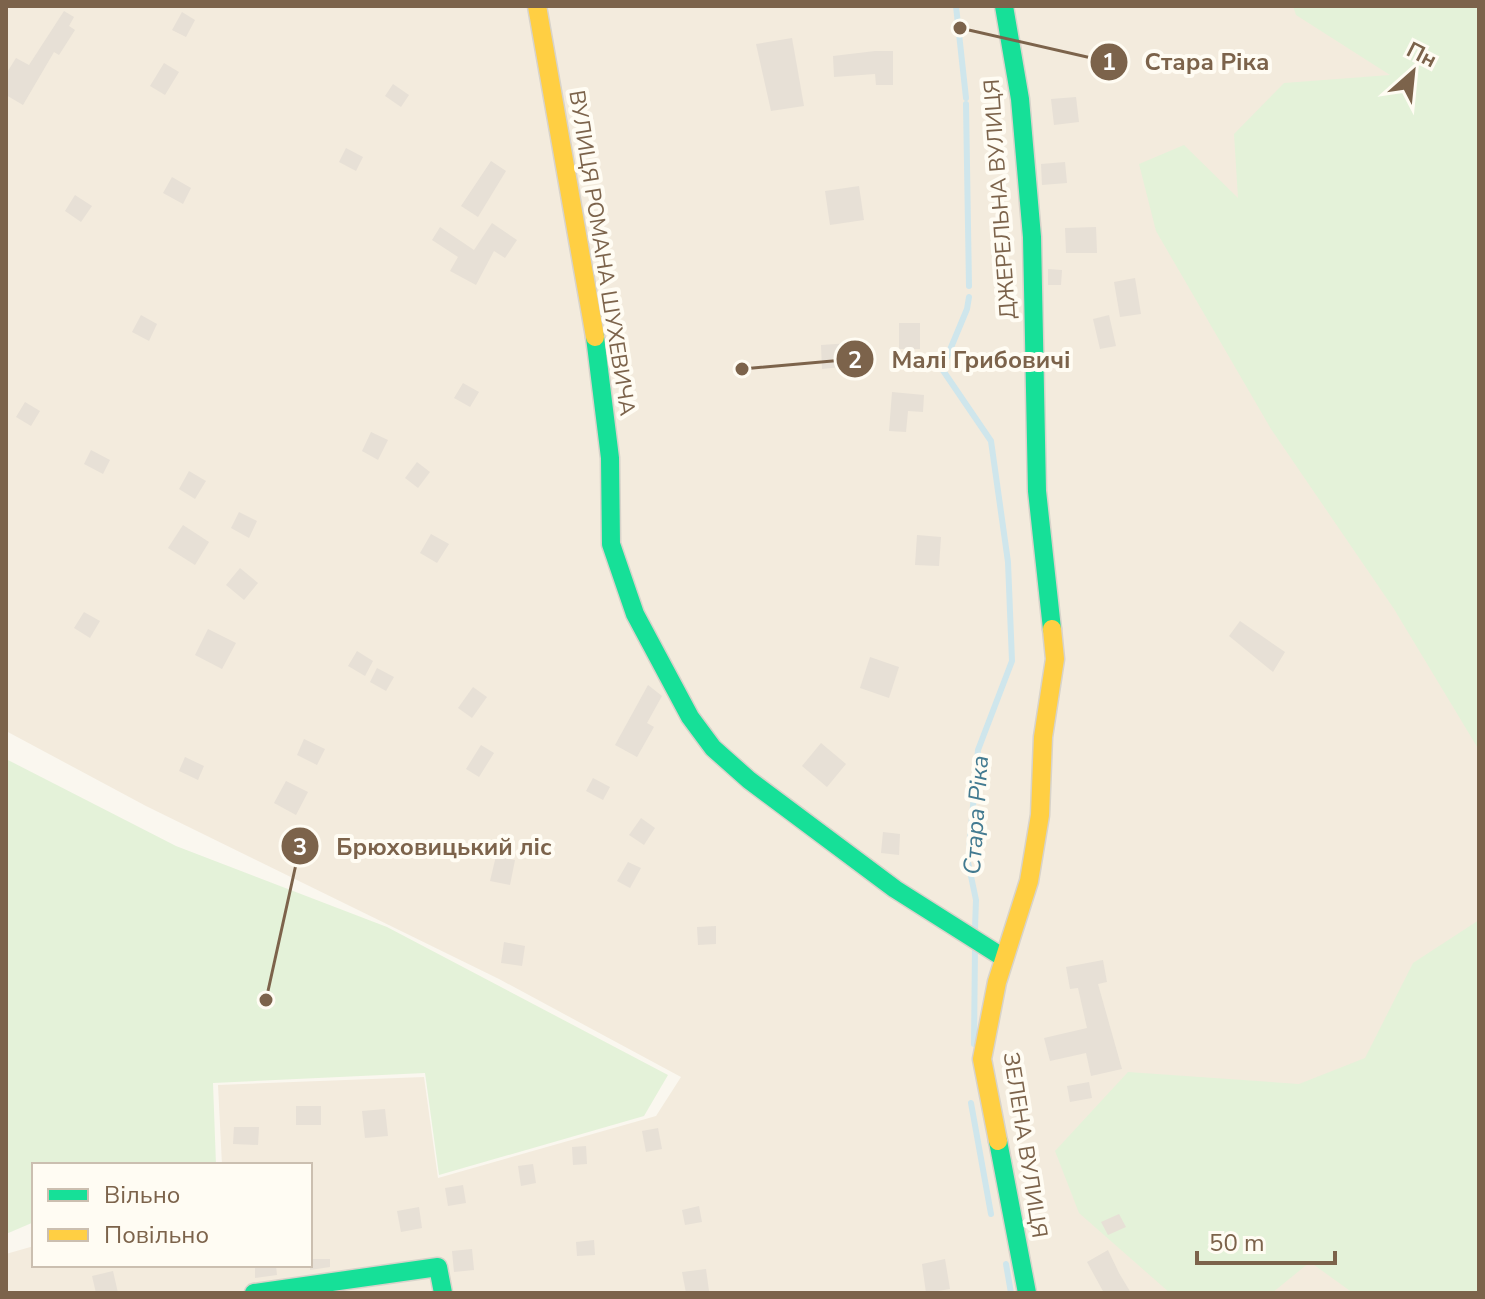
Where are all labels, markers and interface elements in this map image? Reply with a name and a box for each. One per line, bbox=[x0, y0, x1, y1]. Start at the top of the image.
north arrow bbox=[1373, 32, 1453, 112]
text: Пн bbox=[1401, 35, 1442, 75]
callout: Стара Ріка bbox=[1089, 38, 1286, 86]
text: 1 bbox=[1102, 46, 1116, 78]
text: Стара Ріка bbox=[1145, 46, 1269, 78]
street label: ДЖЕРЕЛЬНА ВУЛИЦЯ bbox=[977, 78, 1023, 320]
street label: ВУЛИЦЯ РОМАНА ШУХЕВИЧА bbox=[561, 88, 643, 418]
callout: Малі Грибовичі bbox=[835, 335, 1086, 383]
text: 2 bbox=[848, 344, 862, 376]
text: Малі Грибовичі bbox=[892, 344, 1070, 376]
water label: Стара Ріка bbox=[956, 754, 996, 876]
callout: Брюховицький ліс bbox=[280, 822, 567, 870]
text: 3 bbox=[293, 831, 307, 863]
text: Брюховицький ліс bbox=[336, 831, 552, 863]
street label: ЗЕЛЕНА ВУЛИЦЯ bbox=[996, 1050, 1054, 1240]
legend bbox=[32, 1163, 312, 1267]
text: Вільно bbox=[104, 1179, 180, 1211]
scale bar bbox=[1197, 1215, 1335, 1265]
text: Повільно bbox=[104, 1219, 209, 1251]
text: 50 m bbox=[1209, 1227, 1265, 1259]

